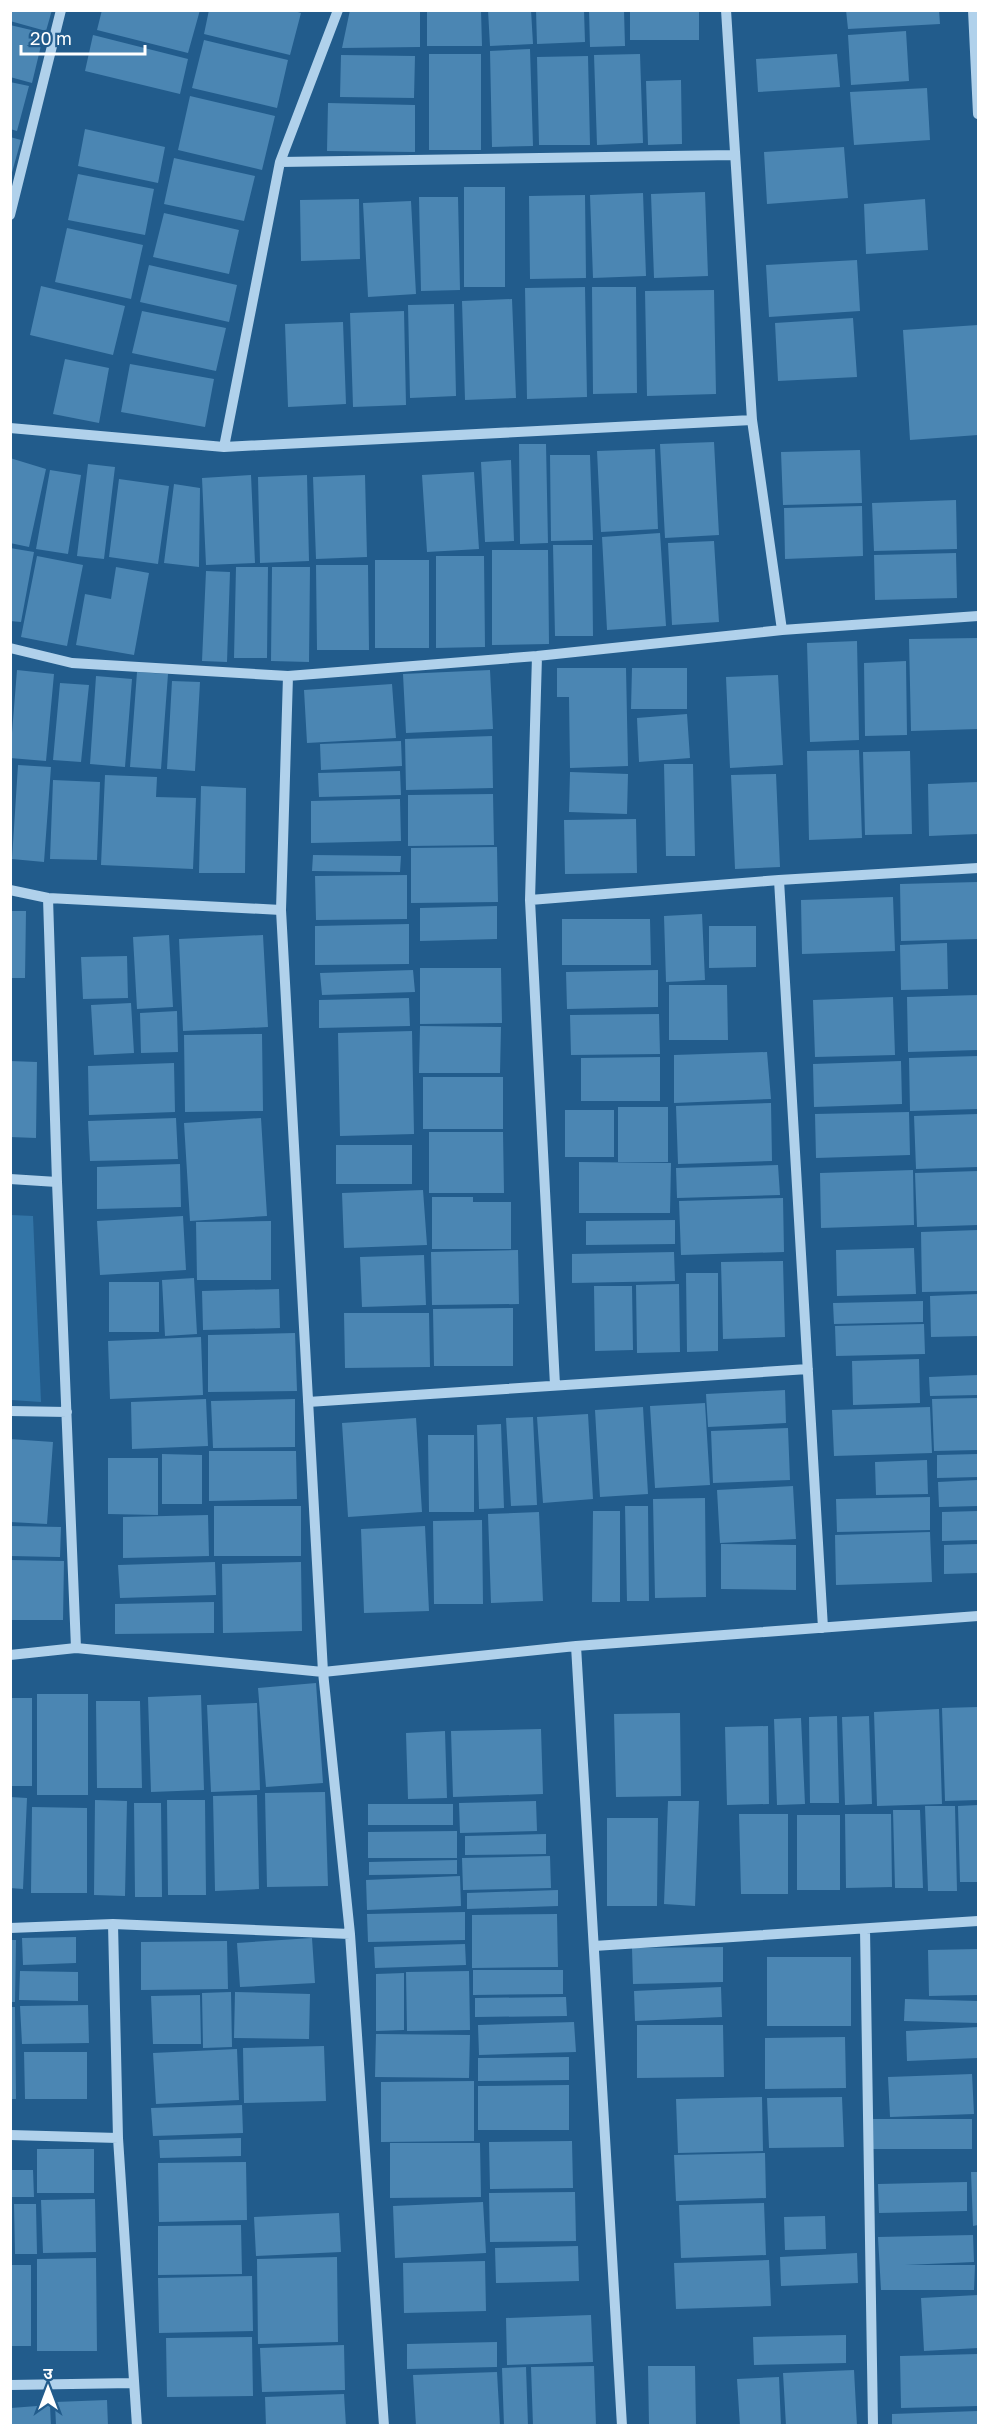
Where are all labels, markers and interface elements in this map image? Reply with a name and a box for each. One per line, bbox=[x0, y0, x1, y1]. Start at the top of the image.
scale bar bbox=[21, 18, 146, 56]
text: 20 m bbox=[30, 27, 72, 49]
north arrow bbox=[18, 2358, 78, 2418]
text: उ bbox=[43, 2363, 53, 2383]

